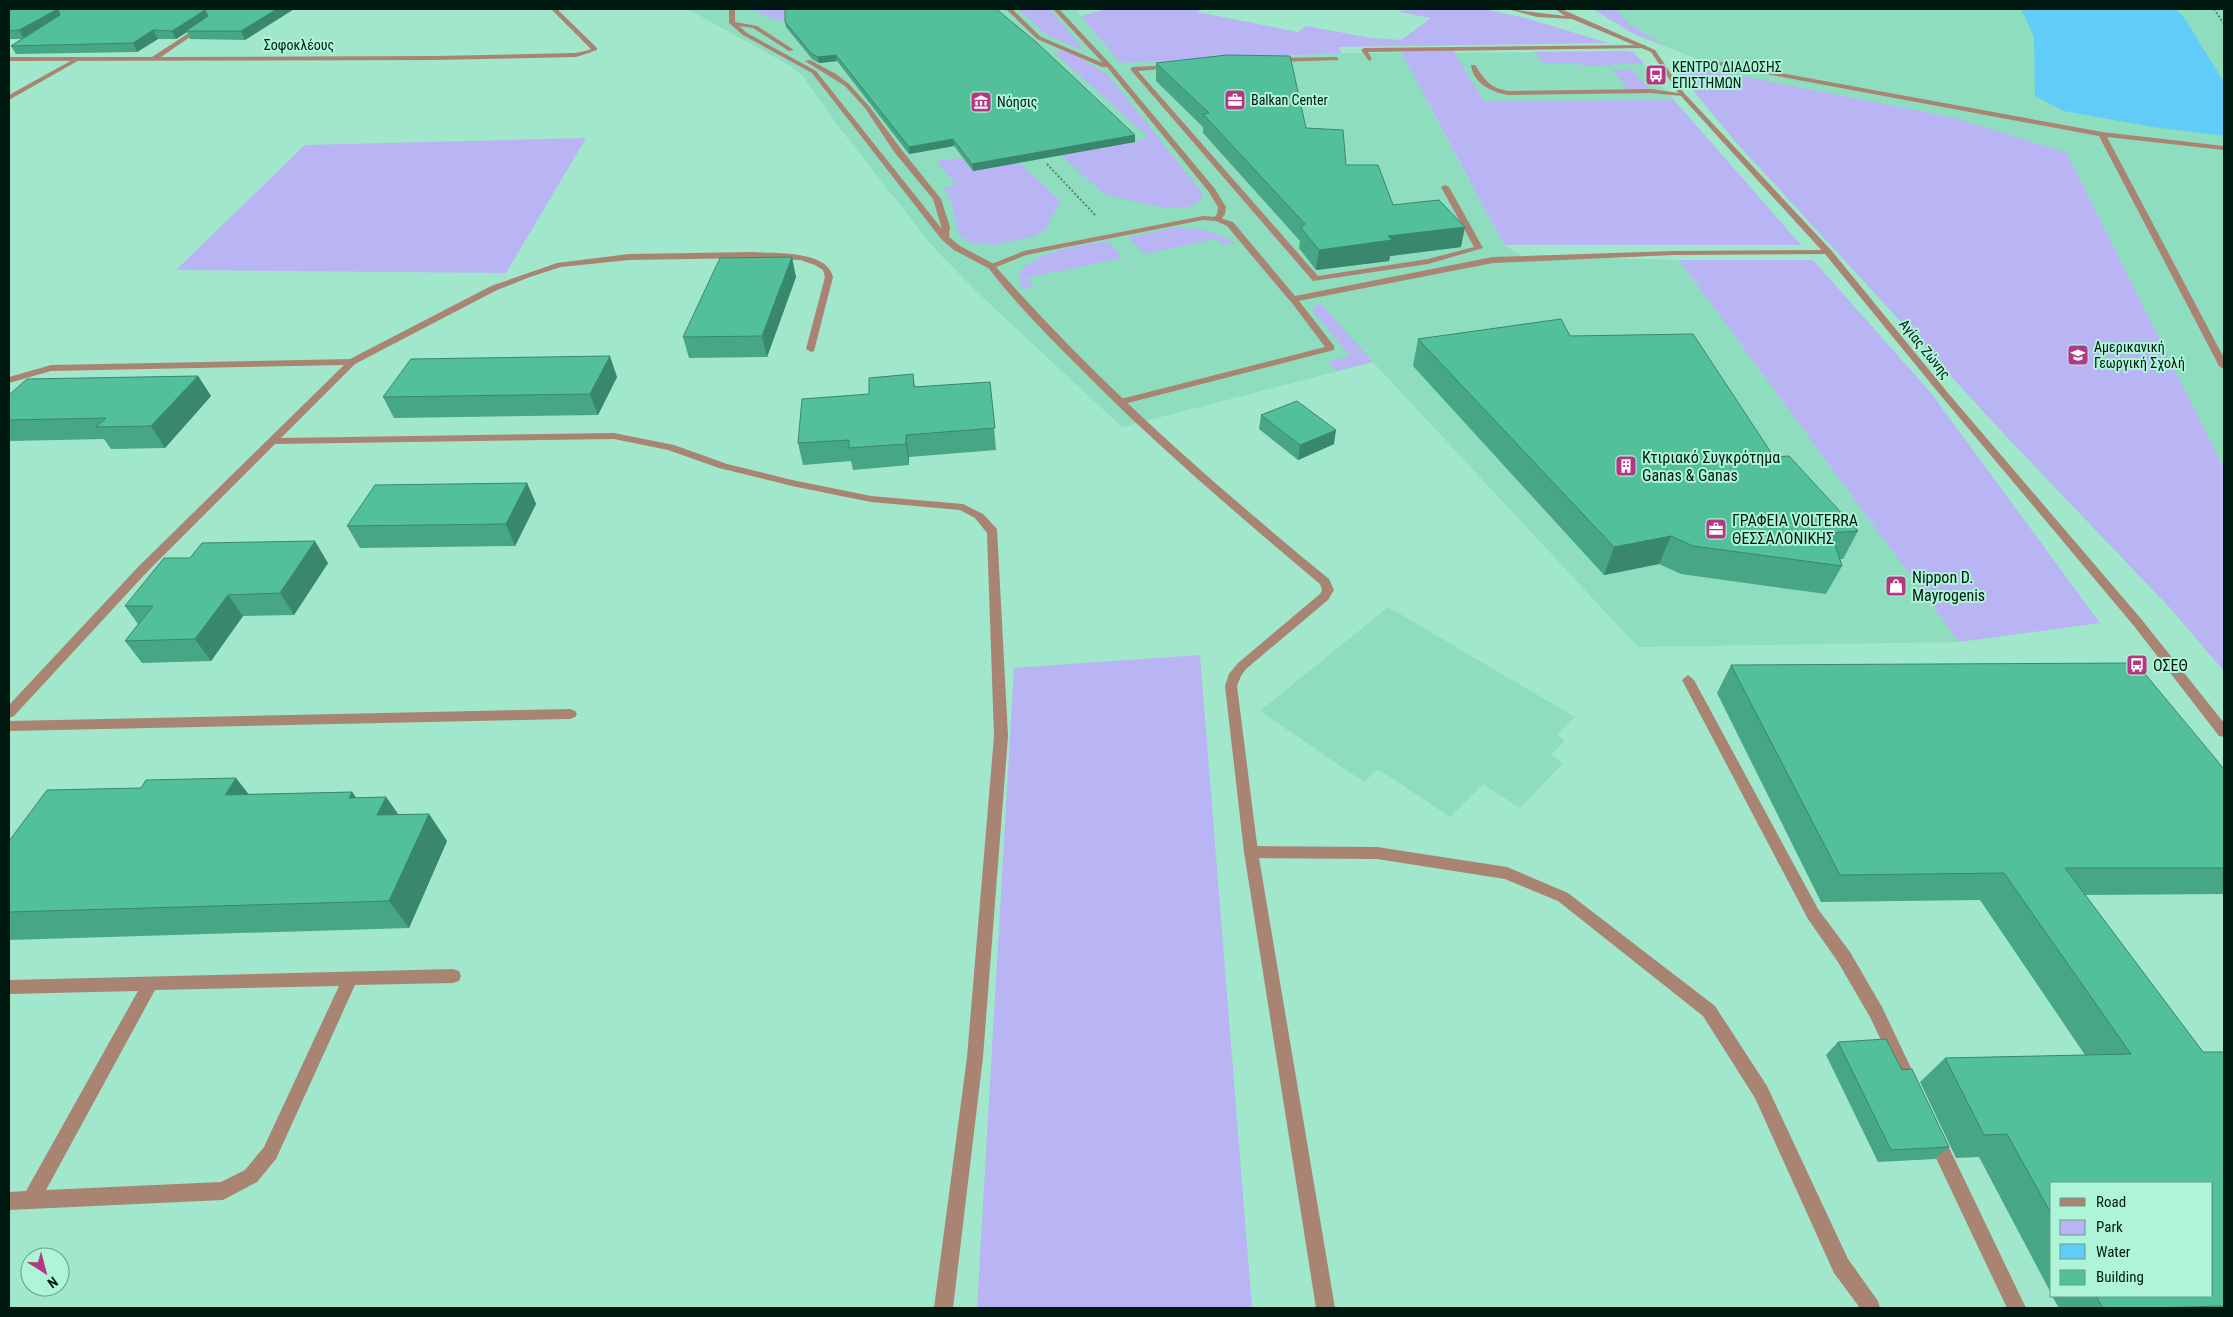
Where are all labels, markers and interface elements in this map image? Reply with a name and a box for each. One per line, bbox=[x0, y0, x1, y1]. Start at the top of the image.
street label: Σοφοκλέους bbox=[264, 37, 334, 54]
place label: ΚΕΝΤΡΟ ΔΙΑΔΟΣΗΣ ΕΠΙΣΤΗΜΩΝ bbox=[1672, 59, 1782, 91]
bus stop icon: ΚΕΝΤΡΟ ΔΙΑΔΟΣΗΣ ΕΠΙΣΤΗΜΩΝ bbox=[1644, 63, 1668, 87]
office icon: Balkan Center bbox=[1223, 88, 1247, 112]
museum icon: Νόησις bbox=[969, 90, 993, 114]
place label: Balkan Center bbox=[1251, 92, 1328, 108]
place label: Νόησις bbox=[997, 94, 1037, 110]
street label: Αγίας Ζώνης bbox=[1896, 316, 1954, 382]
place label: Αμερικανική Γεωργική Σχολή bbox=[2094, 339, 2185, 371]
school or university icon: Αμερικανική Γεωργική Σχολή bbox=[2066, 343, 2090, 367]
place label: Κτιριακό Συγκρότημα Ganas & Ganas bbox=[1642, 448, 1780, 485]
building icon: Κτιριακό Συγκρότημα Ganas & Ganas bbox=[1614, 454, 1638, 478]
place label: ΓΡΑΦΕΙΑ VOLTERRA ΘΕΣΣΑΛΟΝΙΚΗΣ bbox=[1732, 511, 1858, 548]
office icon: ΓΡΑΦΕΙΑ VOLTERRA ΘΕΣΣΑΛΟΝΙΚΗΣ bbox=[1704, 517, 1728, 541]
place label: Nippon D. Mayrogenis bbox=[1912, 568, 1985, 605]
shop icon: Nippon D. Mayrogenis bbox=[1884, 574, 1908, 598]
bus stop icon: ΟΣΕΘ bbox=[2125, 653, 2149, 677]
place label: ΟΣΕΘ bbox=[2153, 656, 2188, 675]
legend bbox=[2050, 1182, 2213, 1297]
text: Road bbox=[2096, 1193, 2126, 1211]
text: Park bbox=[2096, 1218, 2123, 1236]
text: Water bbox=[2096, 1243, 2131, 1261]
north arrow bbox=[20, 1247, 70, 1297]
text: Building bbox=[2096, 1268, 2144, 1286]
text: N bbox=[44, 1274, 61, 1292]

